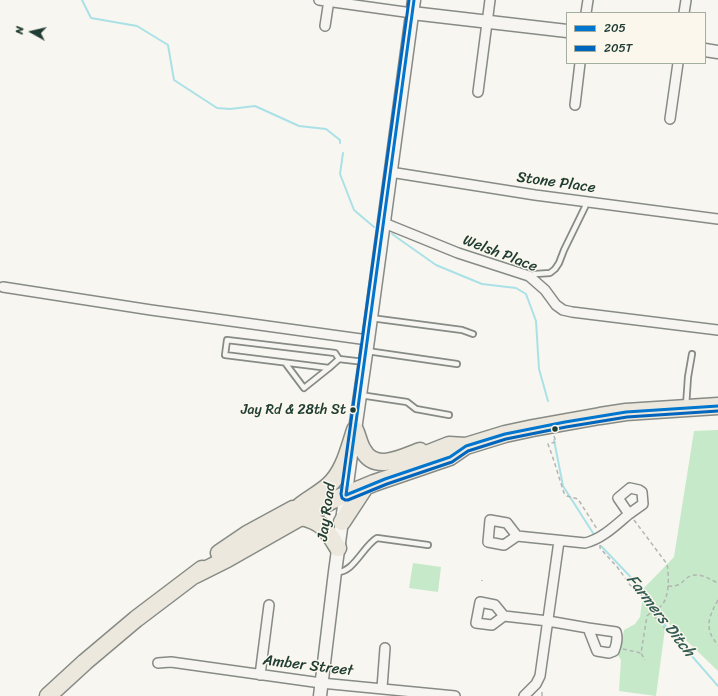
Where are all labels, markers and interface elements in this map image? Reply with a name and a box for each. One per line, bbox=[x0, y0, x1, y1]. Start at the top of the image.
north arrow bbox=[12, 12, 52, 52]
legend bbox=[566, 12, 706, 64]
text: 205 bbox=[604, 17, 626, 39]
text: N bbox=[10, 25, 30, 35]
text: 205T bbox=[604, 37, 633, 59]
street label: Stone Place bbox=[515, 169, 597, 197]
street label: Welsh Place bbox=[460, 232, 540, 276]
place label: Jay Rd & 28th St bbox=[241, 402, 346, 418]
marker: Jay Rd & 28th St bbox=[348, 405, 358, 415]
unlabelled marker bbox=[550, 424, 560, 434]
street label: Jay Road bbox=[314, 482, 340, 542]
water label: Farmers Ditch bbox=[622, 571, 698, 661]
street label: Amber Street bbox=[262, 652, 354, 680]

